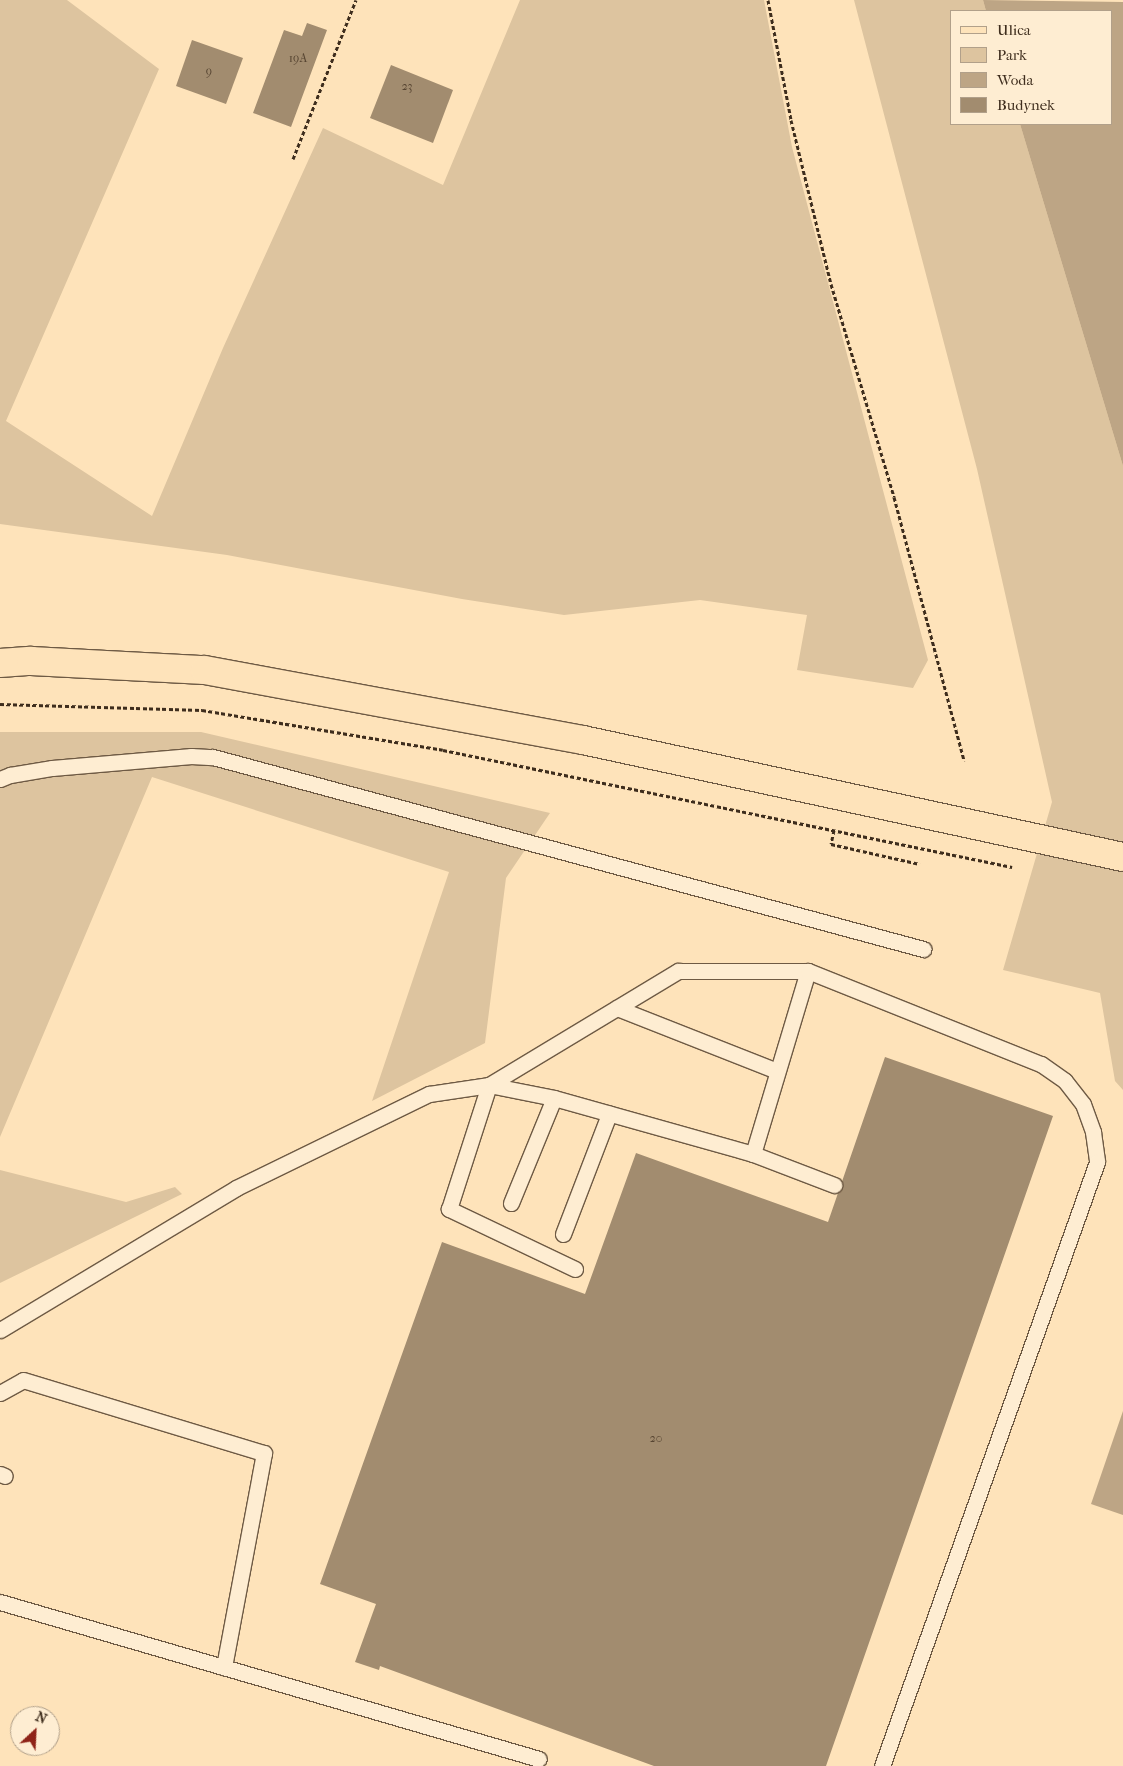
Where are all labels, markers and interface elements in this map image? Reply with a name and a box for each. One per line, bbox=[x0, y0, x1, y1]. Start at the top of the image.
legend bbox=[950, 10, 1113, 125]
text: Ulica bbox=[997, 21, 1031, 39]
text: Park bbox=[997, 46, 1027, 64]
house number: 19A bbox=[289, 52, 307, 66]
house number: 9 bbox=[206, 65, 212, 79]
text: Woda bbox=[997, 71, 1033, 89]
house number: 23 bbox=[401, 80, 413, 94]
text: Budynek bbox=[997, 96, 1055, 114]
house number: 20 bbox=[650, 1432, 662, 1446]
north arrow bbox=[10, 1706, 60, 1756]
text: N bbox=[33, 1708, 50, 1728]

